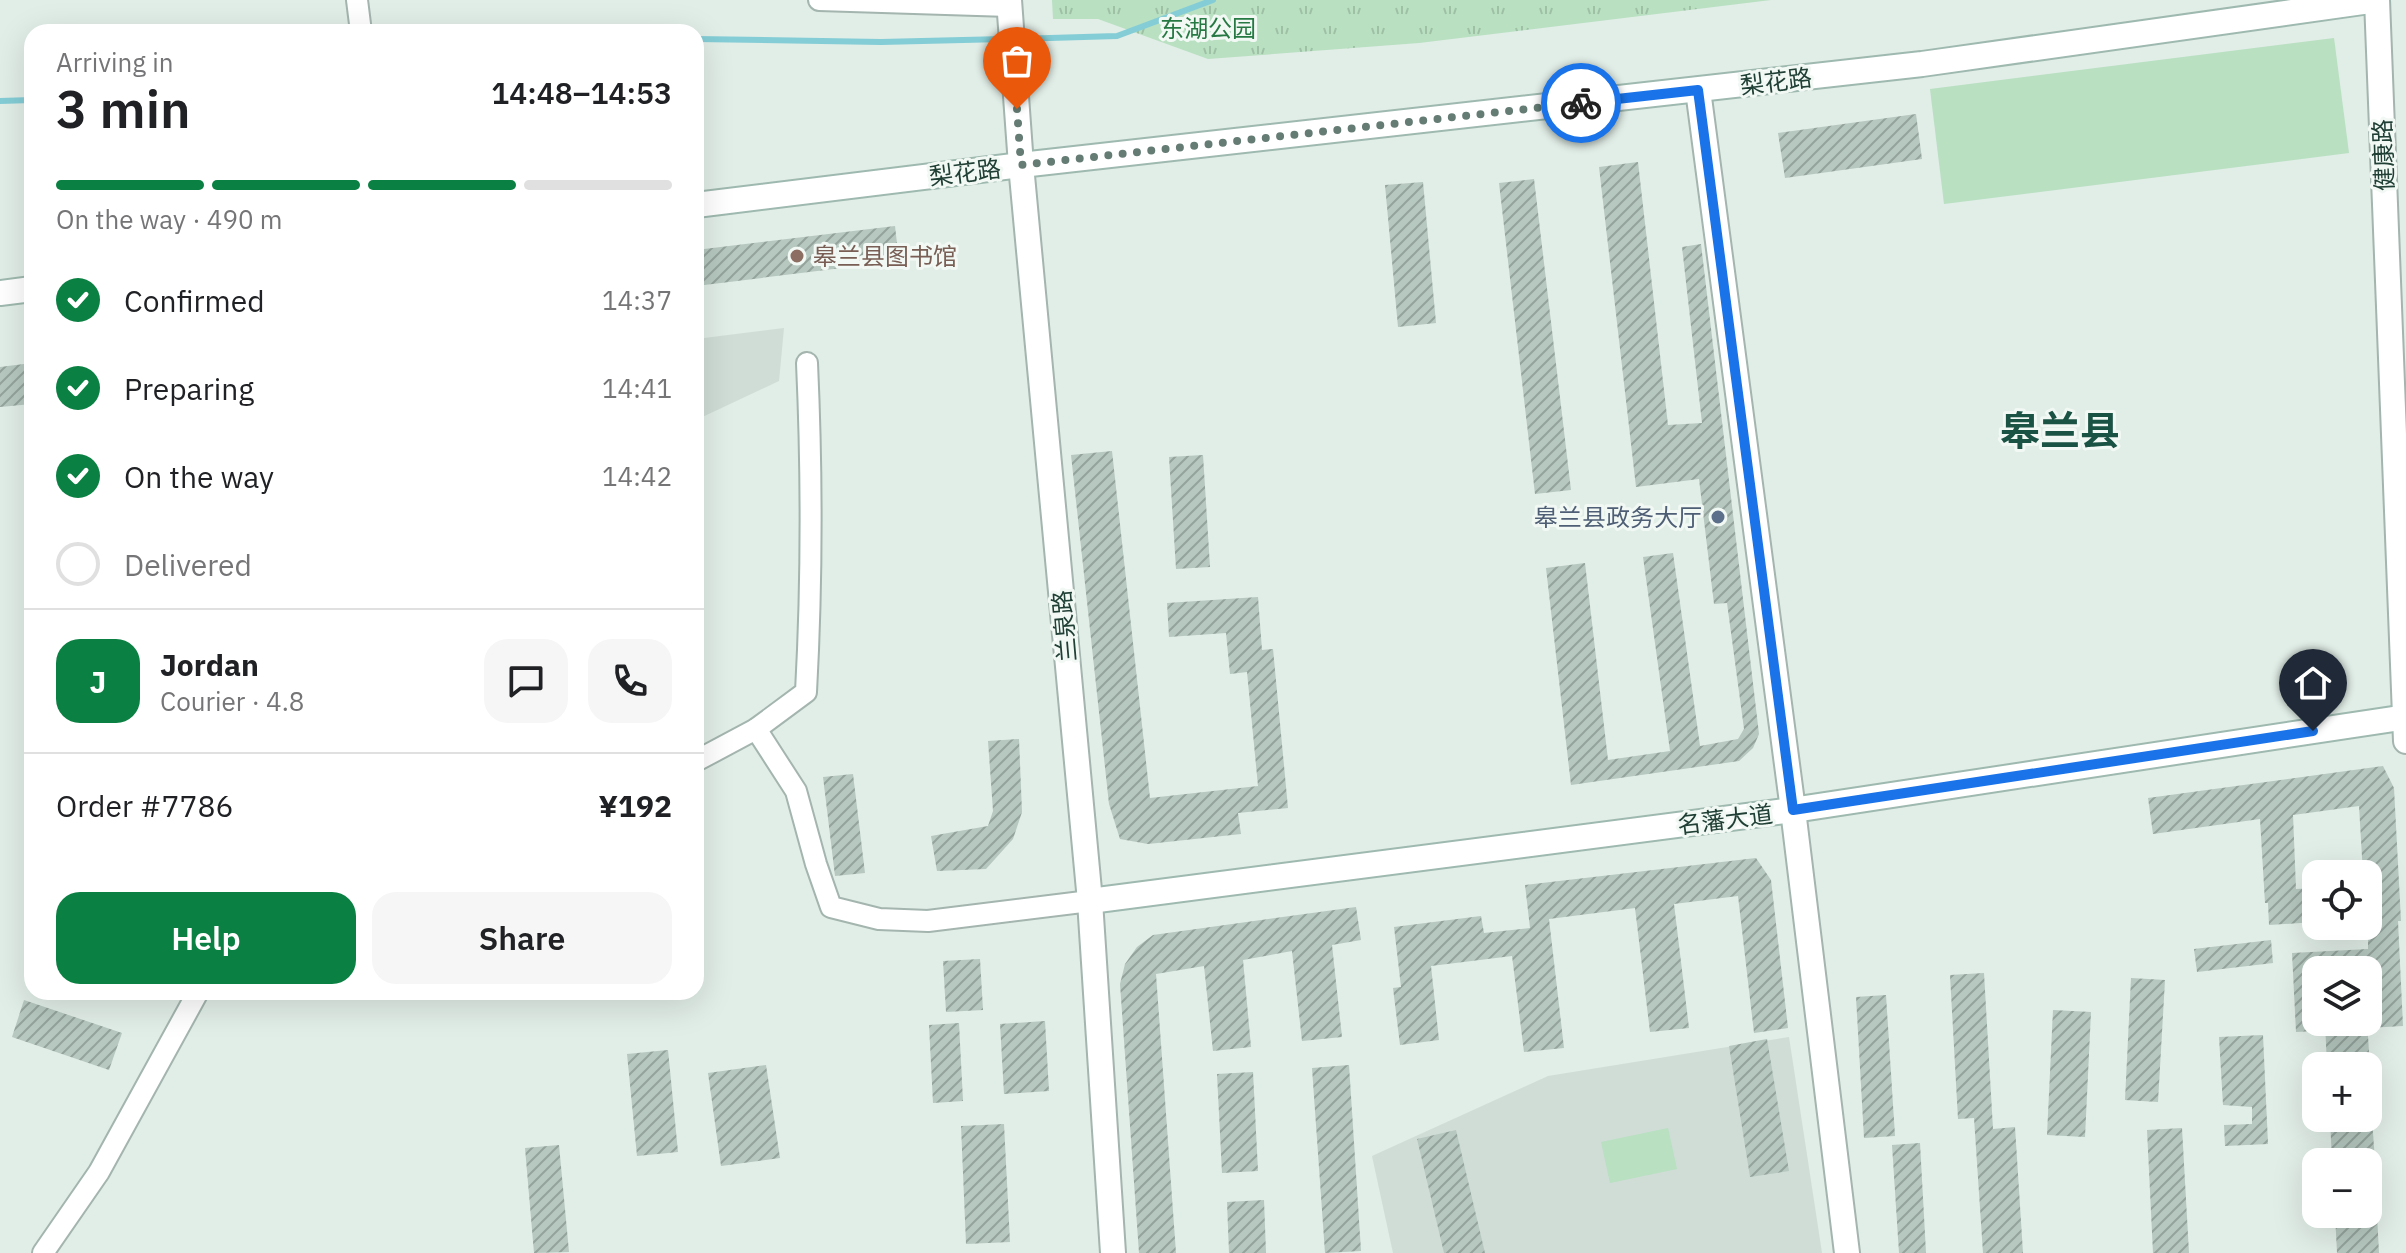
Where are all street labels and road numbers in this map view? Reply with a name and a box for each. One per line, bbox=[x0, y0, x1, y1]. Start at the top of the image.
street label: 梨花路 bbox=[1738, 61, 1814, 101]
street label: 健康路 bbox=[2366, 118, 2400, 192]
street label: 梨花路 bbox=[927, 152, 1003, 192]
street label: 兰泉路 bbox=[1045, 589, 1083, 663]
street label: 名藩大道 bbox=[1675, 797, 1775, 841]

